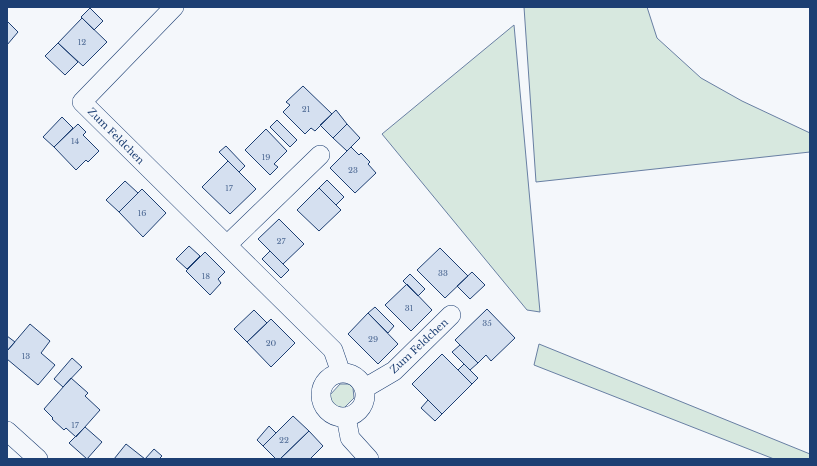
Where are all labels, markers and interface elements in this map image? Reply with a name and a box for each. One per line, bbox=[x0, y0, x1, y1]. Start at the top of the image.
house number: 12 bbox=[78, 37, 86, 47]
house number: 21 bbox=[302, 104, 311, 114]
street label: Zum Feldchen bbox=[85, 105, 147, 167]
house number: 14 bbox=[71, 136, 79, 146]
house number: 19 bbox=[262, 152, 270, 162]
house number: 23 bbox=[348, 165, 358, 175]
house number: 17 bbox=[225, 183, 234, 193]
house number: 16 bbox=[138, 208, 146, 218]
house number: 27 bbox=[277, 236, 286, 246]
house number: 33 bbox=[438, 268, 448, 278]
house number: 18 bbox=[202, 271, 210, 281]
house number: 31 bbox=[405, 303, 414, 313]
street label: Zum Feldchen bbox=[387, 316, 451, 376]
house number: 35 bbox=[482, 318, 492, 328]
house number: 29 bbox=[368, 334, 378, 344]
house number: 20 bbox=[266, 338, 277, 348]
house number: 13 bbox=[22, 351, 30, 361]
house number: 17 bbox=[71, 420, 80, 430]
house number: 22 bbox=[279, 435, 289, 445]

